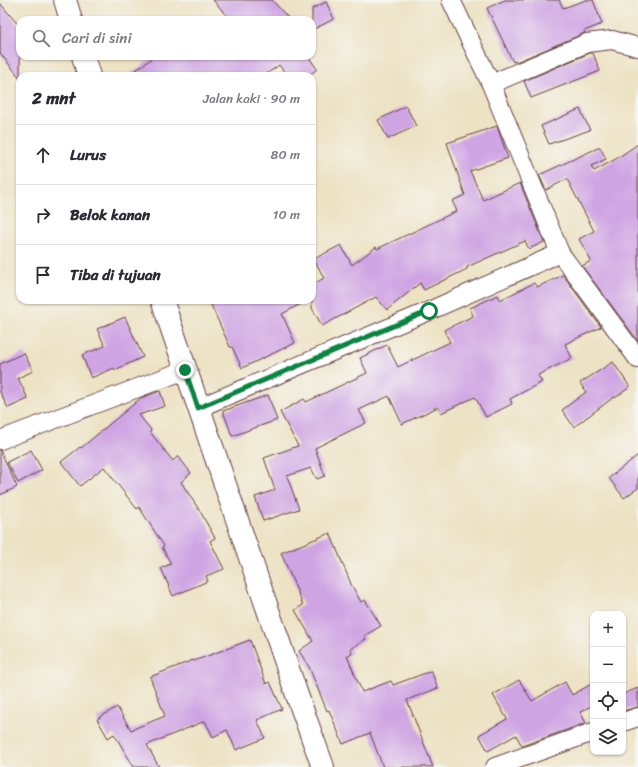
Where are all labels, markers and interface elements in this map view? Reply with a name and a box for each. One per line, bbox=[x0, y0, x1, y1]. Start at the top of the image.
search box bbox=[16, 16, 316, 60]
text: Cari di sini bbox=[62, 25, 132, 51]
icon: search bbox=[30, 27, 52, 49]
text: 2 mnt bbox=[32, 83, 75, 113]
text: Jalan kaki · 90 m bbox=[203, 87, 300, 110]
text: Lurus bbox=[70, 142, 106, 168]
text: 80 m bbox=[271, 143, 300, 166]
icon: ahead bbox=[32, 144, 54, 166]
text: Belok kanan bbox=[70, 202, 150, 228]
text: 10 m bbox=[273, 203, 300, 226]
icon: right bbox=[32, 204, 54, 226]
text: Tiba di tujuan bbox=[70, 262, 161, 288]
icon: arrive bbox=[32, 264, 54, 286]
route start bbox=[420, 302, 438, 320]
route end bbox=[176, 361, 194, 379]
map controls bbox=[590, 611, 626, 755]
button: + bbox=[590, 611, 626, 647]
button: − bbox=[590, 647, 626, 683]
button: locate bbox=[590, 683, 626, 719]
button: layers bbox=[590, 719, 626, 755]

